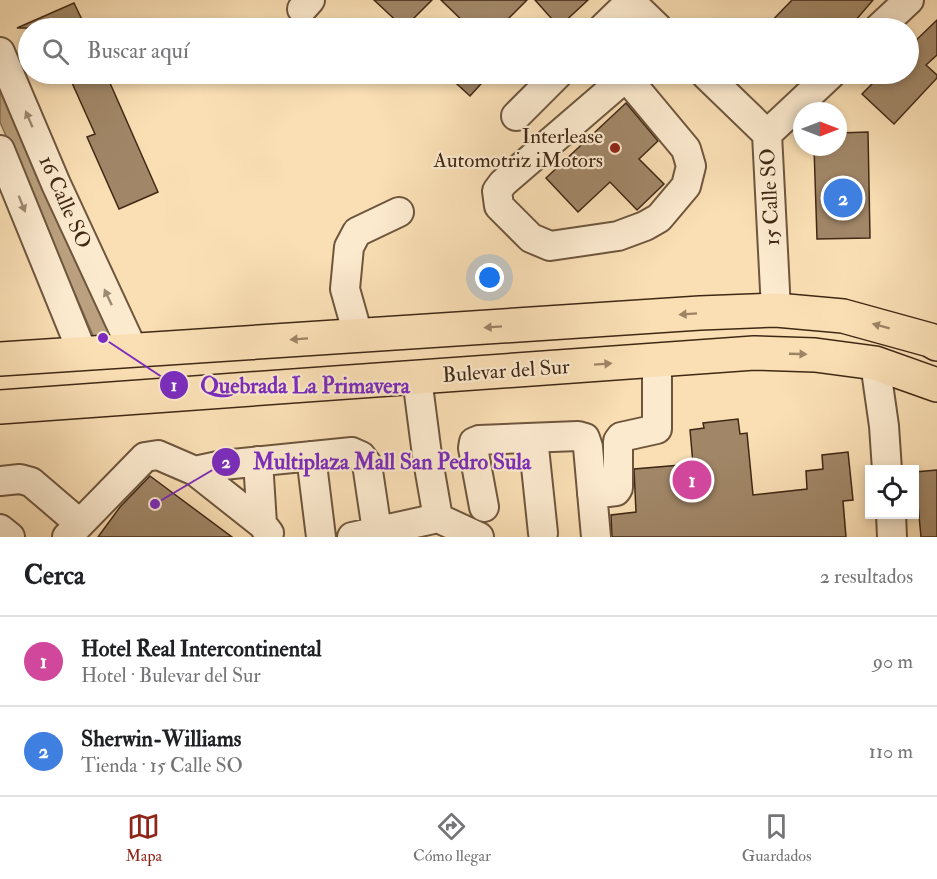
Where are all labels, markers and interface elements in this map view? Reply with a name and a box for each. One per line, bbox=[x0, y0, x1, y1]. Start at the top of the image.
search box bbox=[18, 18, 919, 84]
icon: search bbox=[39, 35, 72, 68]
text: Buscar aquí bbox=[87, 37, 189, 65]
north arrow bbox=[793, 102, 847, 156]
one-way arrow bbox=[23, 110, 33, 128]
place label: Interlease Automotriz iMotors bbox=[433, 123, 603, 174]
marker: Interlease Automotriz iMotors bbox=[608, 141, 622, 155]
street label: 15 Calle SO bbox=[754, 148, 786, 246]
street label: 16 Calle SO bbox=[33, 151, 97, 253]
pin: 2 bbox=[824, 176, 862, 220]
one-way arrow bbox=[18, 195, 27, 213]
your location bbox=[475, 263, 504, 292]
one-way arrow bbox=[104, 289, 113, 306]
one-way arrow bbox=[679, 309, 698, 319]
one-way arrow bbox=[872, 321, 890, 331]
one-way arrow bbox=[484, 322, 503, 331]
one-way arrow bbox=[289, 335, 308, 344]
one-way arrow bbox=[788, 349, 807, 359]
street label: Bulevar del Sur bbox=[441, 353, 571, 389]
one-way arrow bbox=[594, 360, 613, 369]
callout: Quebrada La Primavera bbox=[159, 365, 422, 405]
text: Quebrada La Primavera bbox=[200, 372, 411, 400]
text: 1 bbox=[171, 374, 177, 397]
callout: Multiplaza Mall San Pedro Sula bbox=[211, 442, 543, 482]
text: Multiplaza Mall San Pedro Sula bbox=[252, 448, 532, 477]
text: 2 bbox=[221, 451, 231, 474]
pin: 1 bbox=[672, 458, 712, 502]
map controls bbox=[865, 465, 919, 519]
button: locate bbox=[865, 465, 919, 519]
text: Cerca bbox=[24, 560, 85, 592]
text: 2 resultados bbox=[820, 564, 913, 589]
text: Hotel Real Intercontinental bbox=[81, 635, 322, 663]
text: 1 bbox=[40, 649, 47, 674]
text: 90 m bbox=[873, 649, 913, 674]
text: Hotel · Bulevar del Sur bbox=[81, 663, 261, 688]
text: Sherwin-Williams bbox=[81, 725, 241, 753]
text: 2 bbox=[38, 739, 49, 764]
text: 110 m bbox=[869, 739, 913, 764]
text: Tienda · 15 Calle SO bbox=[81, 753, 243, 778]
tab: Mapa bbox=[125, 810, 162, 866]
tab: Cómo llegar bbox=[413, 810, 491, 866]
tab: Guardados bbox=[742, 810, 812, 866]

